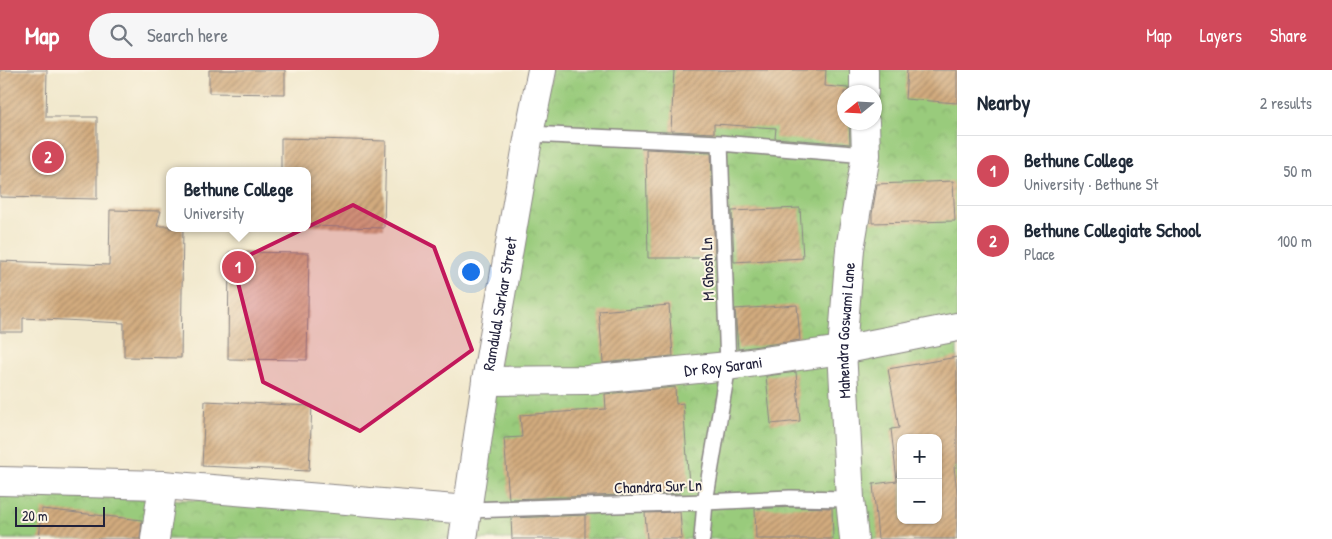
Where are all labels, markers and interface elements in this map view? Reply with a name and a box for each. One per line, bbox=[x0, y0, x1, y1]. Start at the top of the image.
search box bbox=[89, 13, 439, 58]
text: Map bbox=[25, 19, 59, 51]
icon: search bbox=[107, 21, 135, 49]
text: Search here bbox=[147, 22, 228, 48]
text: Map bbox=[1146, 23, 1172, 48]
text: Layers bbox=[1200, 23, 1242, 48]
text: Share bbox=[1270, 23, 1307, 48]
north arrow bbox=[837, 85, 882, 130]
text: Nearby bbox=[977, 88, 1030, 117]
text: 2 results bbox=[1260, 92, 1312, 114]
pin: 2 bbox=[32, 138, 64, 176]
text: Bethune College bbox=[1024, 147, 1134, 173]
text: 1 bbox=[990, 160, 996, 182]
text: 50 m bbox=[1284, 160, 1312, 182]
popup bbox=[166, 167, 311, 232]
text: University · Bethune St bbox=[1024, 173, 1158, 195]
text: Bethune College bbox=[184, 176, 293, 202]
text: University bbox=[184, 202, 244, 224]
text: Bethune Collegiate School bbox=[1024, 217, 1201, 243]
text: 2 bbox=[989, 230, 997, 252]
text: 100 m bbox=[1277, 230, 1312, 252]
street label: Ramdulal Sarkar Street bbox=[477, 235, 522, 372]
street label: M Ghosh Ln bbox=[695, 237, 719, 301]
text: Place bbox=[1024, 243, 1055, 265]
pin: 1 bbox=[222, 248, 254, 286]
your location bbox=[458, 259, 484, 285]
street label: Mahendra Goswami Lane bbox=[831, 261, 860, 399]
street label: Dr Roy Sarani bbox=[683, 350, 764, 381]
map controls bbox=[897, 434, 942, 524]
button: + bbox=[897, 434, 942, 479]
street label: Chandra Sur Ln bbox=[614, 473, 702, 499]
button: − bbox=[897, 479, 942, 524]
scale bar bbox=[15, 504, 105, 527]
text: 20 m bbox=[22, 506, 48, 525]

